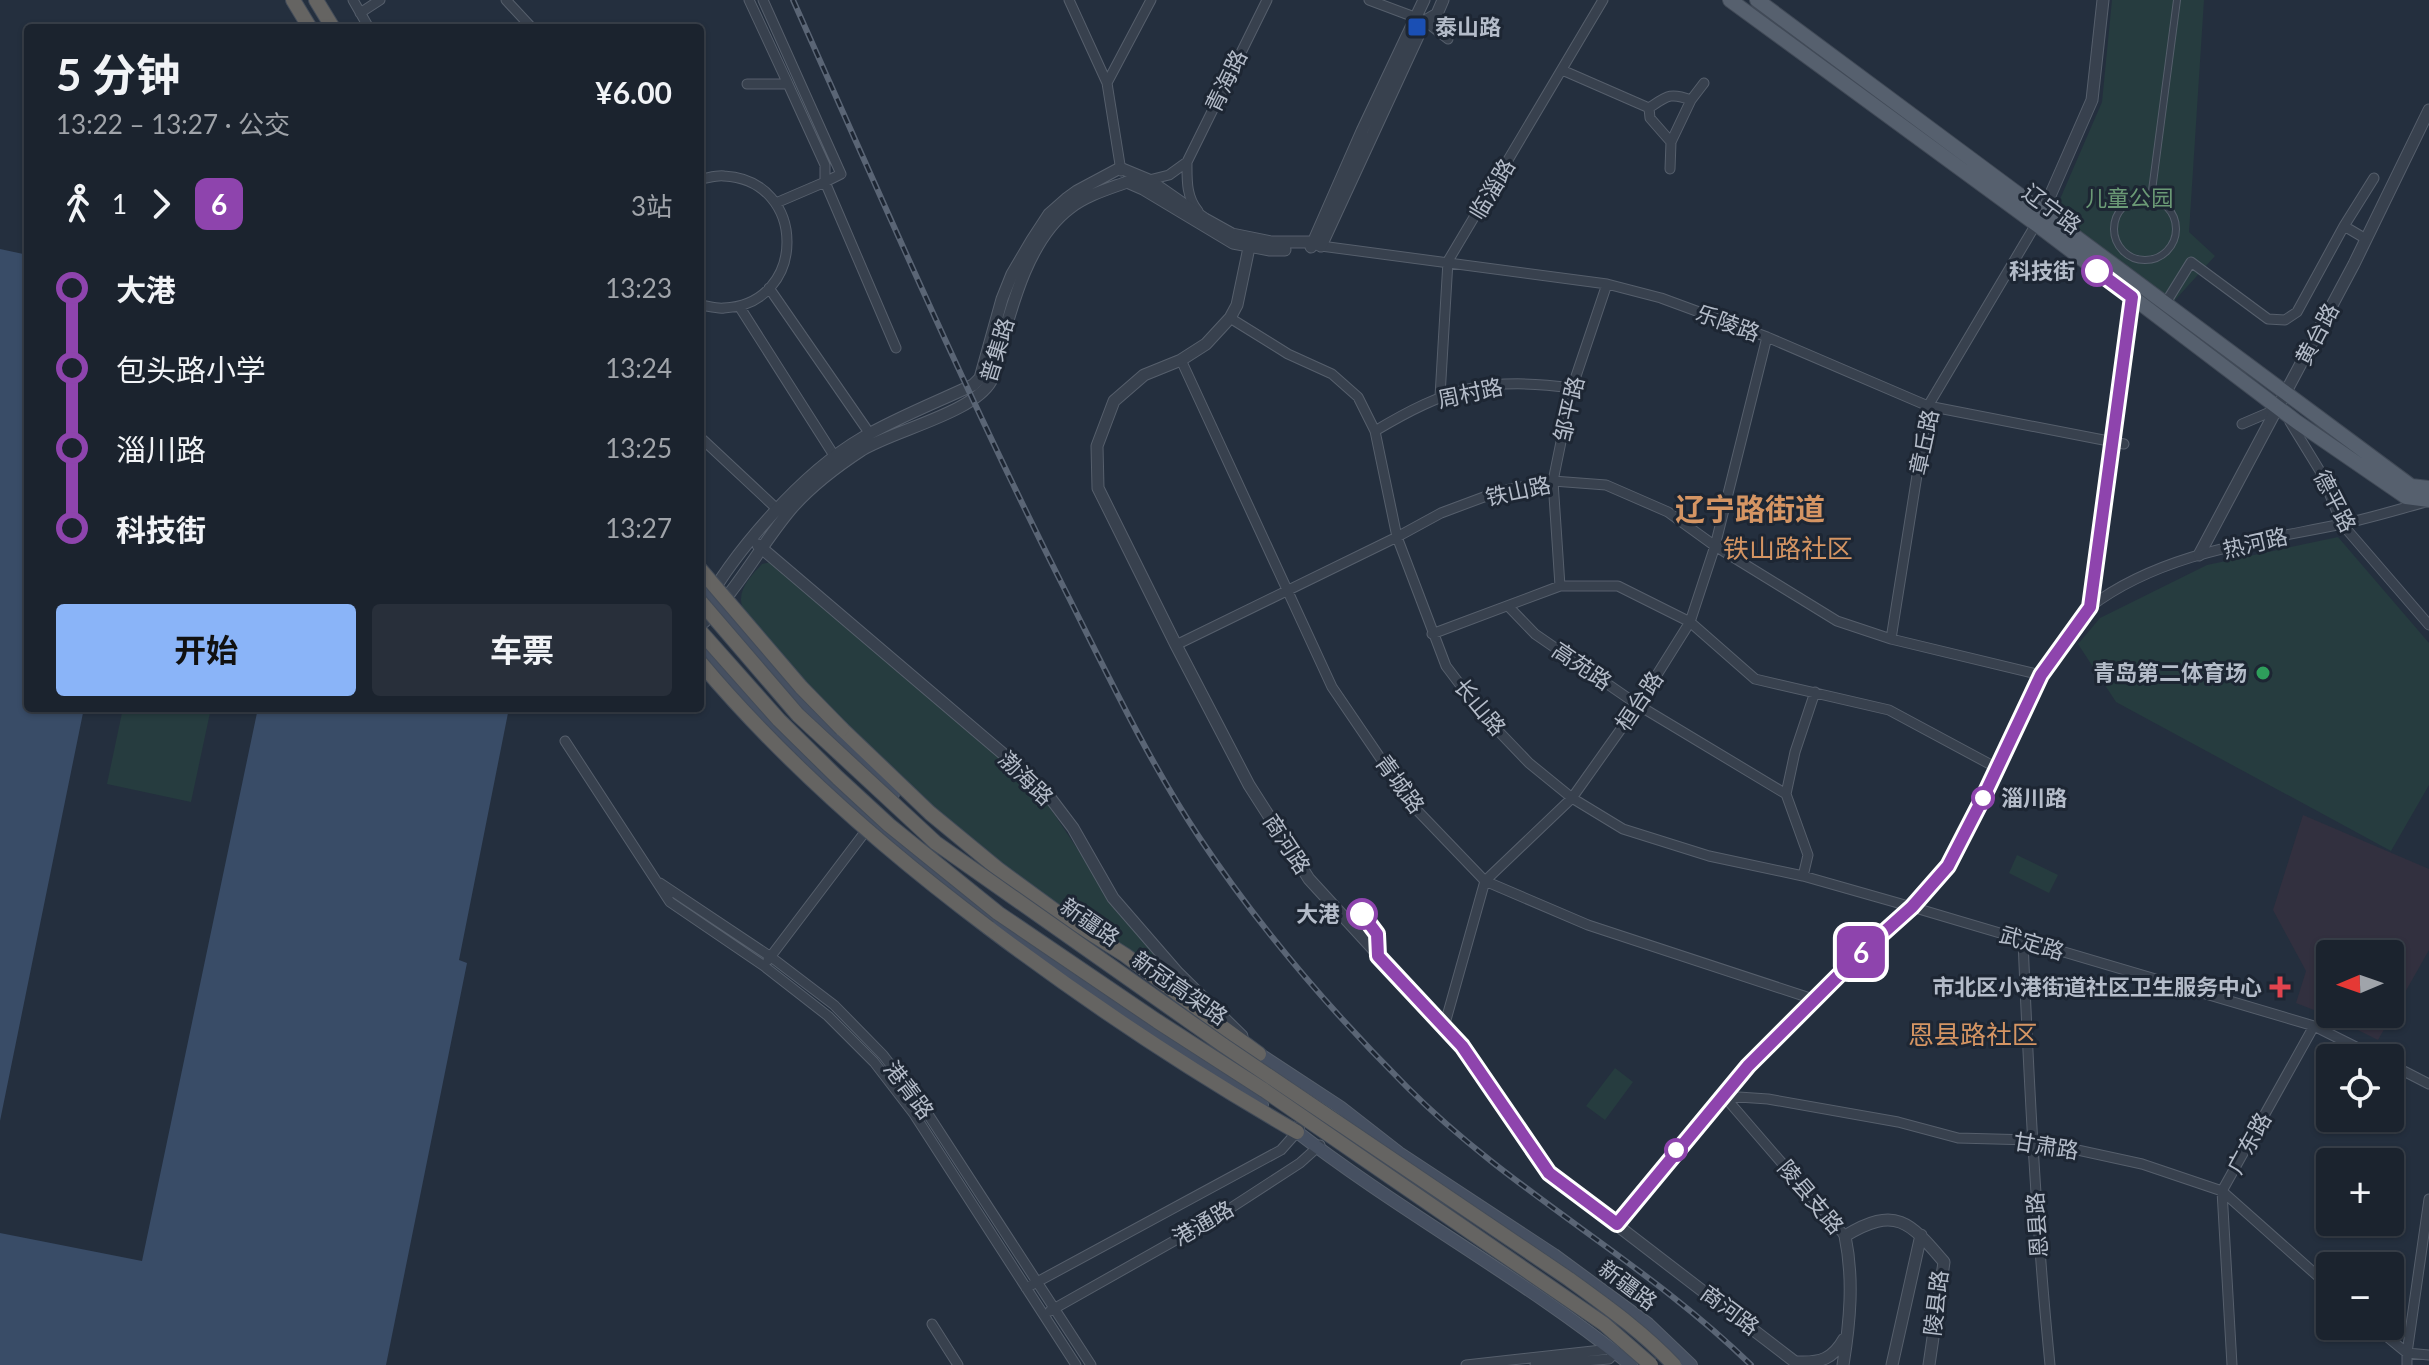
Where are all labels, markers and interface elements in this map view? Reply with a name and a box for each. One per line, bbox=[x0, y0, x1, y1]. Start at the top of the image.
place label: 泰山路 bbox=[1435, 13, 1501, 40]
marker: 泰山路 bbox=[1406, 16, 1428, 38]
street label: 青海路 bbox=[1199, 45, 1252, 116]
text: 5 分钟 bbox=[56, 48, 180, 100]
text: ¥6.00 bbox=[595, 74, 672, 110]
text: 13:22 – 13:27 · 公交 bbox=[56, 108, 290, 140]
street label: 临淄路 bbox=[1463, 153, 1520, 224]
street label: 辽宁路 bbox=[2018, 178, 2087, 239]
icon: walk bbox=[56, 182, 100, 226]
icon: forward bbox=[139, 182, 183, 226]
park label: 儿童公园 bbox=[2085, 184, 2173, 211]
text: 6 bbox=[211, 187, 227, 221]
text: 1 bbox=[112, 188, 127, 220]
text: 3站 bbox=[631, 190, 672, 222]
marker: 科技街 bbox=[2082, 256, 2112, 286]
place label: 科技街 bbox=[2009, 257, 2075, 284]
text: 大港 bbox=[116, 271, 176, 307]
text: 13:23 bbox=[605, 272, 672, 304]
street label: 黄台路 bbox=[2289, 298, 2344, 369]
street label: 乐陵路 bbox=[1693, 299, 1764, 347]
street label: 普集路 bbox=[974, 314, 1019, 385]
text: 包头路小学 bbox=[116, 351, 266, 387]
text: 13:24 bbox=[605, 352, 672, 384]
street label: 周村路 bbox=[1435, 372, 1505, 413]
street label: 邹平路 bbox=[1548, 374, 1589, 444]
street label: 章丘路 bbox=[1903, 407, 1944, 477]
text: 淄川路 bbox=[116, 431, 206, 467]
text: 13:25 bbox=[605, 432, 672, 464]
street label: 德平路 bbox=[2308, 465, 2362, 536]
street label: 铁山路 bbox=[1483, 470, 1553, 511]
district label: 辽宁路街道 bbox=[1675, 490, 1825, 526]
text: 科技街 bbox=[116, 511, 206, 547]
text: 13:27 bbox=[605, 512, 672, 544]
street label: 热河路 bbox=[2220, 522, 2290, 563]
district label: 铁山路社区 bbox=[1723, 532, 1853, 564]
button: 开始 bbox=[56, 604, 356, 696]
button: 车票 bbox=[372, 604, 672, 696]
street label: 高苑路 bbox=[1547, 636, 1617, 695]
place label: 青岛第二体育场 bbox=[2093, 659, 2247, 686]
marker: 青岛第二体育场 bbox=[2254, 664, 2272, 682]
street label: 桓台路 bbox=[1609, 666, 1668, 736]
street label: 长山路 bbox=[1449, 673, 1512, 741]
street label: 渤海路 bbox=[993, 745, 1059, 810]
street label: 青城路 bbox=[1370, 749, 1431, 818]
place label: 淄川路 bbox=[2001, 784, 2067, 811]
marker: 淄川路 bbox=[1972, 787, 1994, 809]
street label: 商河路 bbox=[1258, 809, 1317, 879]
street label: 新疆路 bbox=[1056, 892, 1125, 952]
marker: 大港 bbox=[1347, 899, 1377, 929]
place label: 大港 bbox=[1296, 900, 1340, 927]
street label: 武定路 bbox=[1997, 920, 2068, 965]
line badge: 6 bbox=[1835, 926, 1887, 978]
text: 6 bbox=[1853, 935, 1869, 969]
north arrow bbox=[2316, 940, 2404, 1028]
map controls bbox=[2316, 940, 2404, 1340]
street label: 新冠高架路 bbox=[1127, 945, 1233, 1030]
place label: 市北区小港街道社区卫生服务中心 bbox=[1932, 973, 2262, 1000]
marker: 市北区小港街道社区卫生服务中心 bbox=[2269, 976, 2291, 998]
district label: 恩县路社区 bbox=[1908, 1018, 2038, 1050]
button: locate bbox=[2316, 1044, 2404, 1132]
street label: 港青路 bbox=[879, 1055, 940, 1124]
street label: 广东路 bbox=[2221, 1107, 2276, 1178]
street label: 甘肃路 bbox=[2011, 1127, 2081, 1164]
unlabelled marker bbox=[1665, 1139, 1687, 1161]
button: + bbox=[2316, 1148, 2404, 1236]
street label: 陵县支路 bbox=[1773, 1154, 1850, 1239]
street label: 恩县路 bbox=[2021, 1191, 2052, 1259]
street label: 港通路 bbox=[1167, 1194, 1238, 1251]
button: − bbox=[2316, 1252, 2404, 1340]
street label: 新疆路 bbox=[1594, 1254, 1663, 1315]
street label: 陵县路 bbox=[1918, 1269, 1953, 1337]
street label: 商河路 bbox=[1696, 1279, 1765, 1340]

